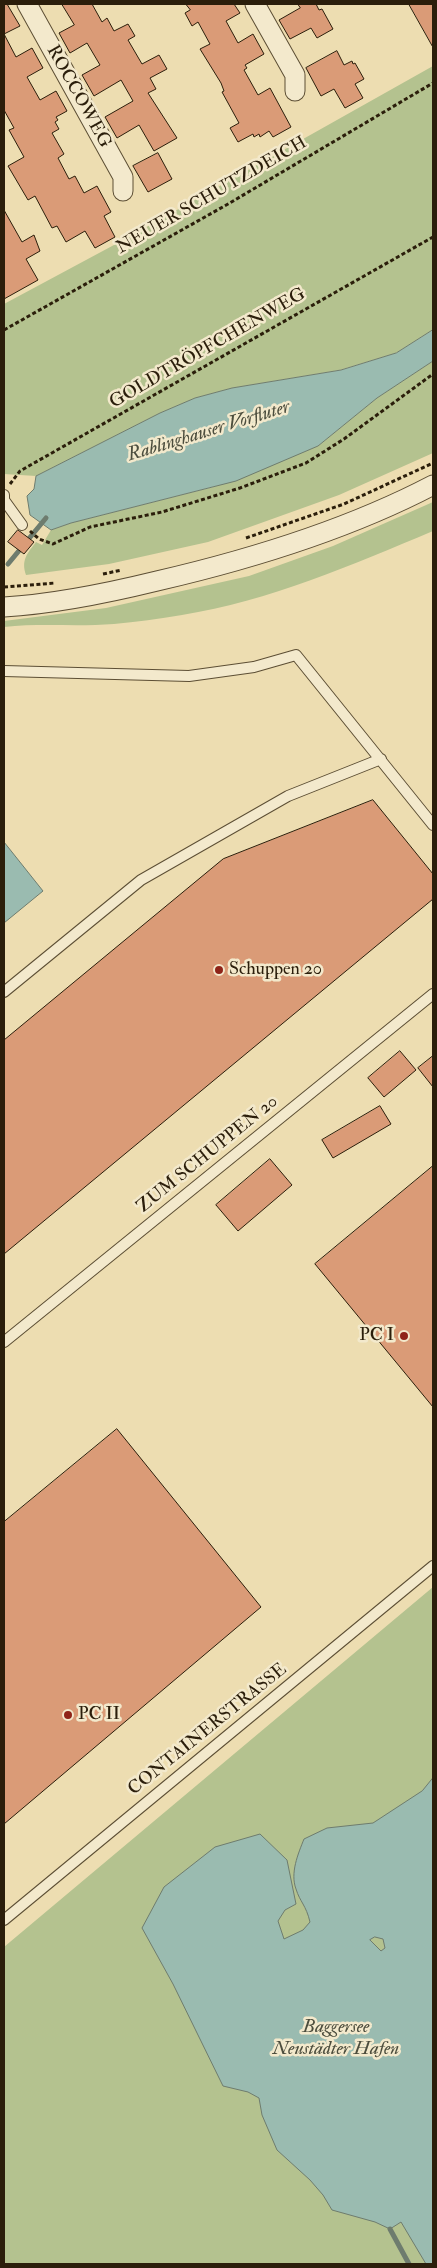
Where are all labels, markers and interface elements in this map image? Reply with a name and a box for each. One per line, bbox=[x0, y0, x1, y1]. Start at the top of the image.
street label: ROCCOWEG bbox=[41, 42, 115, 152]
street label: NEUER SCHUTZDEICH bbox=[113, 133, 311, 259]
street label: GOLDTRÖPFCHENWEG bbox=[106, 284, 310, 414]
water label: Rablinghauser Vorfluter bbox=[125, 396, 293, 468]
place label: Schuppen 20 bbox=[229, 959, 322, 981]
marker: Schuppen 20 bbox=[213, 964, 225, 976]
street label: ZUM SCHUPPEN 20 bbox=[133, 1092, 283, 1218]
place label: PC I bbox=[359, 1325, 394, 1347]
marker: PC I bbox=[398, 1330, 410, 1342]
street label: CONTAINERSTRASSE bbox=[124, 1659, 292, 1801]
place label: PC II bbox=[78, 1704, 120, 1726]
marker: PC II bbox=[62, 1709, 74, 1721]
water label: Baggersee Neustädter Hafen bbox=[273, 2017, 399, 2061]

